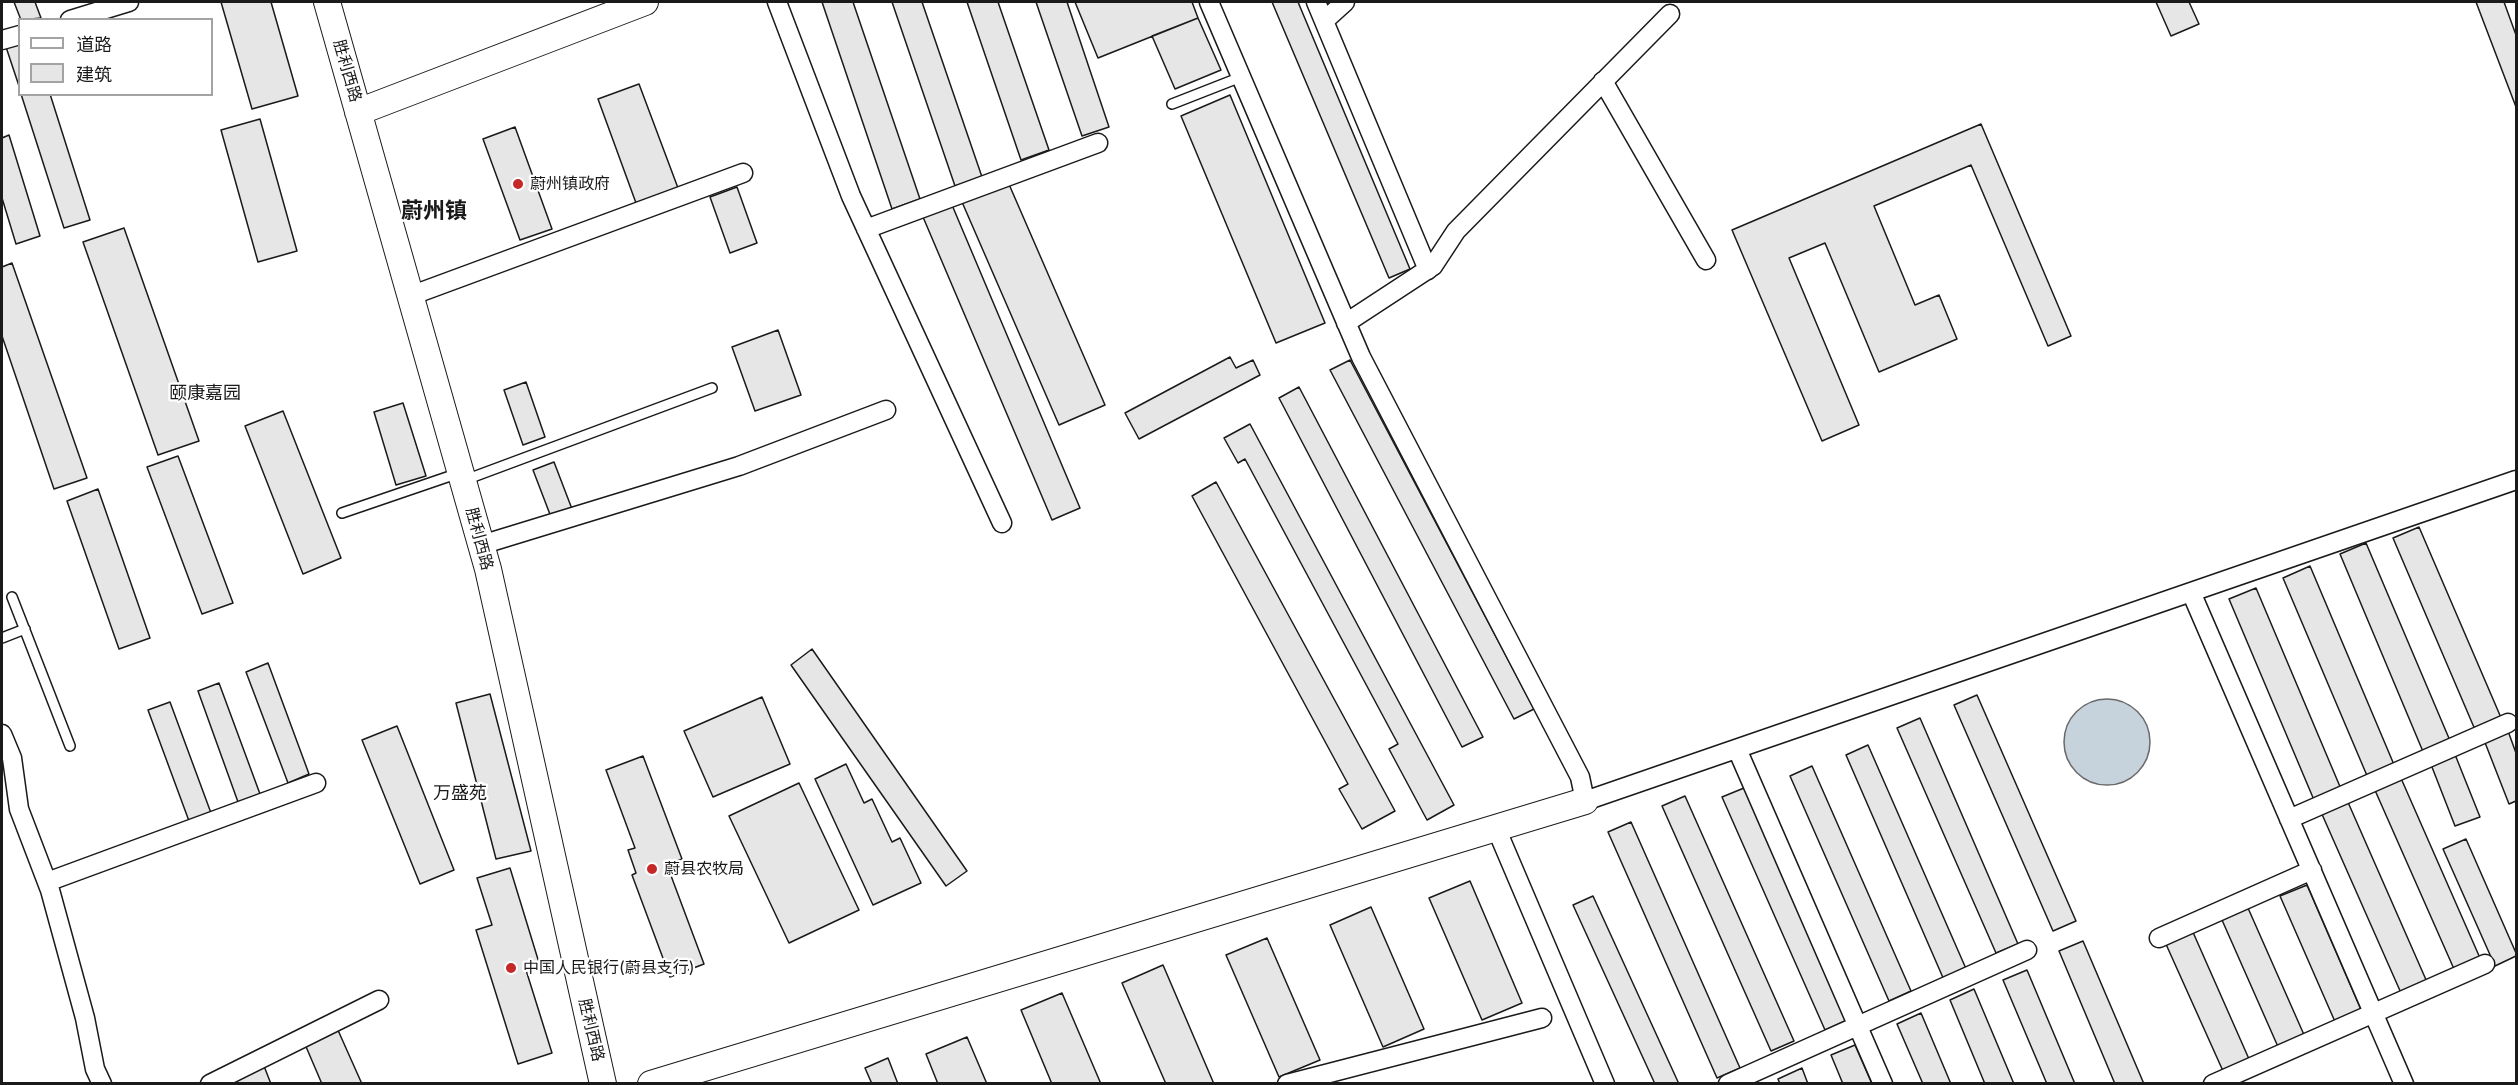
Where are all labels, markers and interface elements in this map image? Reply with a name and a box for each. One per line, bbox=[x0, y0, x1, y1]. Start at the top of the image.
legend bbox=[18, 18, 213, 96]
text: 道路 bbox=[76, 34, 112, 55]
street label: 胜利西路 bbox=[329, 38, 365, 104]
text: 建筑 bbox=[76, 64, 112, 85]
place label: 蔚州镇政府 bbox=[530, 174, 610, 194]
marker: 蔚州镇政府 bbox=[511, 177, 525, 191]
district label: 蔚州镇 bbox=[401, 198, 467, 224]
district label: 颐康嘉园 bbox=[169, 383, 241, 405]
street label: 胜利西路 bbox=[461, 506, 497, 572]
district label: 万盛苑 bbox=[433, 783, 487, 805]
place label: 蔚县农牧局 bbox=[664, 859, 744, 879]
marker: 蔚县农牧局 bbox=[645, 862, 659, 876]
place label: 中国人民银行(蔚县支行) bbox=[523, 958, 695, 978]
marker: 中国人民银行(蔚县支行) bbox=[504, 961, 518, 975]
street label: 胜利西路 bbox=[574, 997, 608, 1063]

